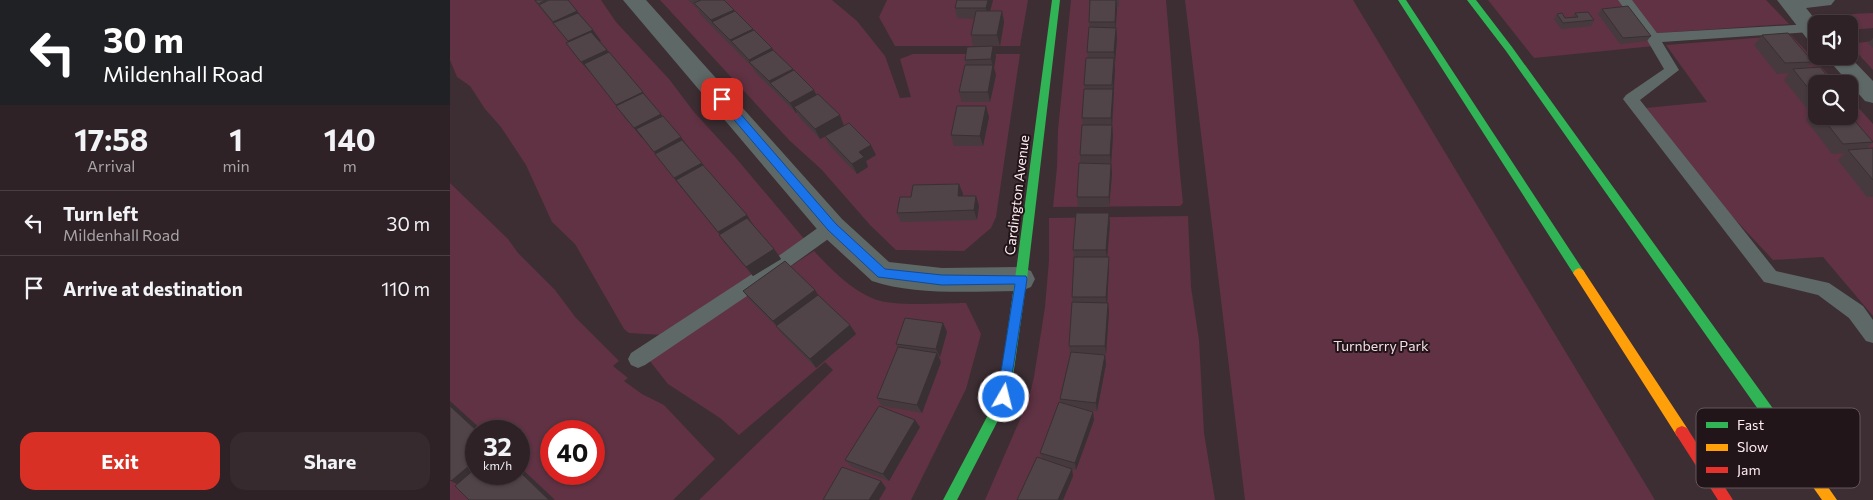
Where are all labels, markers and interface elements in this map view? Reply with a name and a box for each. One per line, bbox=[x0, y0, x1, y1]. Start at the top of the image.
map controls bbox=[1808, 15, 1858, 125]
button: sound bbox=[1808, 15, 1858, 65]
text: 30 m bbox=[103, 17, 184, 60]
icon: left bbox=[20, 20, 85, 85]
text: Mildenhall Road bbox=[103, 60, 263, 87]
button: search bbox=[1808, 75, 1858, 125]
pin bbox=[701, 78, 743, 120]
icon: arrive bbox=[708, 85, 736, 113]
text: 17:58 bbox=[74, 120, 148, 157]
text: 1 bbox=[229, 120, 243, 157]
text: 140 bbox=[324, 120, 376, 157]
street label: Cardington Avenue bbox=[1001, 134, 1032, 256]
text: Arrival bbox=[87, 156, 135, 175]
text: min bbox=[222, 156, 250, 175]
text: m bbox=[343, 156, 357, 175]
text: Turn left bbox=[63, 202, 138, 225]
icon: left bbox=[20, 209, 48, 237]
text: 30 m bbox=[387, 212, 430, 235]
text: Mildenhall Road bbox=[63, 225, 179, 244]
icon: arrive bbox=[20, 274, 48, 302]
text: Arrive at destination bbox=[63, 277, 243, 300]
text: 110 m bbox=[381, 277, 430, 300]
park label: Turnberry Park bbox=[1333, 337, 1429, 354]
position arrow bbox=[977, 370, 1029, 422]
legend bbox=[1696, 408, 1860, 488]
text: Fast bbox=[1737, 416, 1764, 433]
speed limit sign: 40 bbox=[540, 420, 605, 485]
text: 32 bbox=[483, 431, 512, 461]
button: Exit bbox=[20, 432, 220, 490]
button: Share bbox=[230, 432, 430, 490]
text: Slow bbox=[1737, 438, 1768, 455]
text: km/h bbox=[483, 458, 512, 472]
text: Jam bbox=[1737, 461, 1761, 478]

